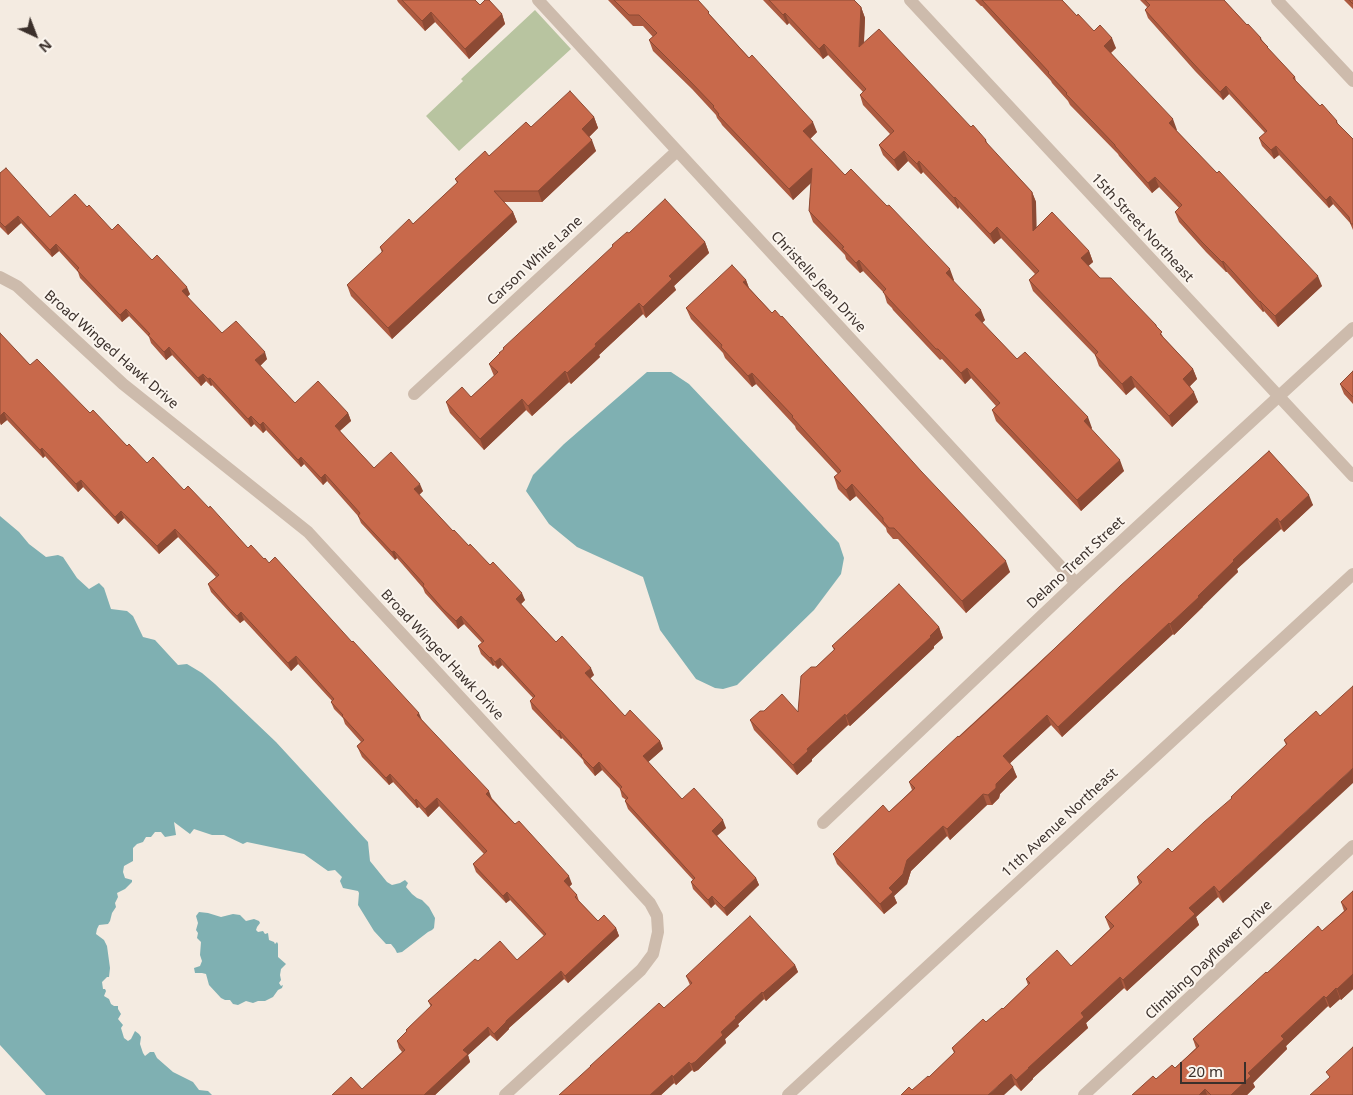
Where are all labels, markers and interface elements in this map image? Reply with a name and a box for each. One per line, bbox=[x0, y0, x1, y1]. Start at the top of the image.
north arrow bbox=[10, 10, 60, 60]
text: N bbox=[35, 35, 56, 57]
street label: 15th Street Northeast bbox=[1087, 170, 1197, 286]
street label: Carson White Lane bbox=[484, 213, 586, 309]
street label: Christelle Jean Drive bbox=[767, 228, 869, 336]
street label: Broad Winged Hawk Drive bbox=[41, 287, 181, 413]
street label: Delano Trent Street bbox=[1024, 513, 1128, 613]
street label: Broad Winged Hawk Drive bbox=[377, 586, 507, 724]
street label: 11th Avenue Northeast bbox=[999, 765, 1121, 881]
street label: Climbing Dayflower Drive bbox=[1142, 897, 1276, 1023]
scale bar bbox=[1183, 1052, 1249, 1084]
text: 20 m bbox=[1188, 1061, 1223, 1081]

